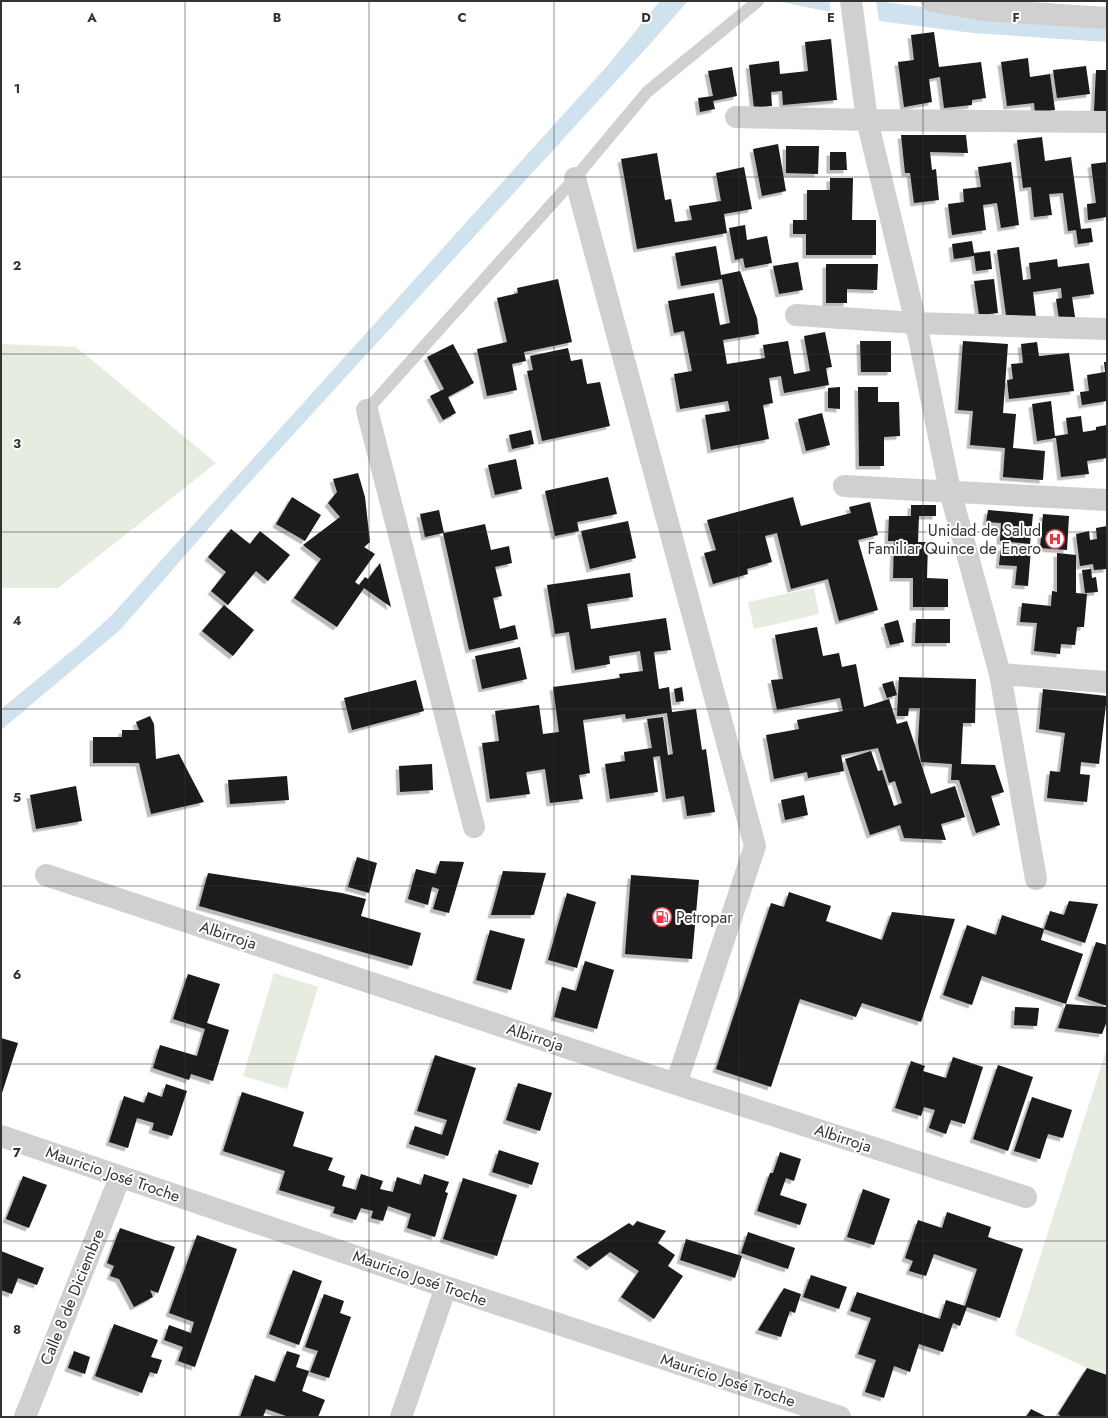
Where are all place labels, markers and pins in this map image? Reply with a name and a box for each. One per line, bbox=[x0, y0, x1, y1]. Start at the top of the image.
place label: Unidad de Salud Familiar Quince de Enero bbox=[867, 519, 1041, 560]
hospital icon: Unidad de Salud Familiar Quince de Enero bbox=[1044, 528, 1066, 550]
fuel station icon: Petropar bbox=[651, 906, 673, 928]
place label: Petropar bbox=[676, 906, 733, 929]

